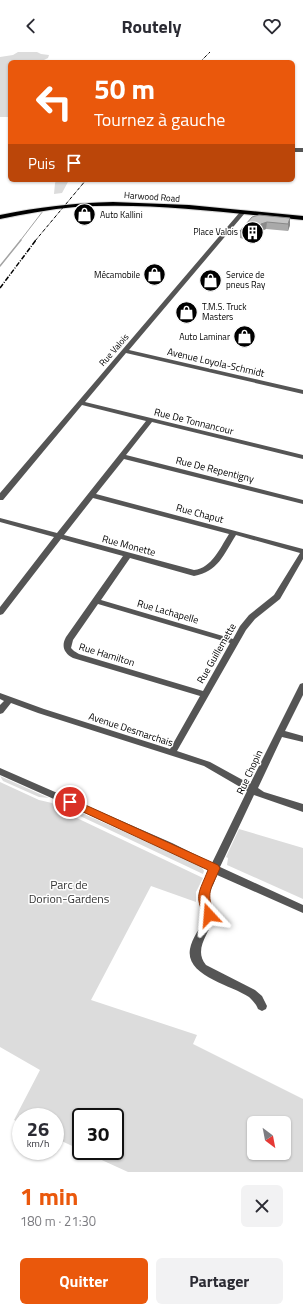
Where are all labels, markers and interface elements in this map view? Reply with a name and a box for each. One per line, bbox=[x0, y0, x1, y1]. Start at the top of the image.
text: Routely bbox=[121, 13, 182, 40]
icon: back bbox=[20, 15, 42, 37]
icon: heart bbox=[261, 15, 283, 37]
text: 50 m bbox=[94, 67, 155, 110]
icon: left bbox=[28, 76, 80, 128]
text: Tournez à gauche bbox=[94, 106, 225, 133]
text: Puis bbox=[28, 152, 55, 175]
icon: arrive bbox=[63, 152, 85, 174]
street label: Harwood Road bbox=[124, 188, 181, 205]
shop icon: Auto Kallini bbox=[72, 202, 98, 228]
place label: Auto Kallini bbox=[100, 208, 143, 221]
building icon: Place Valois bbox=[240, 219, 266, 245]
place label: Place Valois bbox=[193, 225, 238, 238]
shop icon: Mécamobile bbox=[142, 262, 168, 288]
shop icon: Service de pneus Ray bbox=[198, 267, 224, 293]
place label: Mécamobile bbox=[94, 268, 140, 281]
place label: Service de pneus Ray bbox=[226, 268, 266, 291]
shop icon: T.M.S. Truck Masters bbox=[173, 299, 199, 325]
place label: T.M.S. Truck Masters bbox=[202, 300, 247, 323]
shop icon: Auto Laminar bbox=[232, 324, 258, 350]
place label: Auto Laminar bbox=[179, 330, 230, 343]
street label: Rue Valois bbox=[96, 331, 131, 369]
street label: Avenue Loyola-Schmidt bbox=[166, 344, 266, 381]
street label: Rue De Tonnancour bbox=[153, 404, 236, 439]
street label: Rue De Repentigny bbox=[174, 453, 256, 486]
street label: Rue Chaput bbox=[174, 500, 226, 527]
street label: Rue Monette bbox=[100, 531, 157, 560]
street label: Rue Lachapelle bbox=[135, 596, 200, 627]
street label: Rue Guillemette bbox=[193, 620, 240, 686]
street label: Rue Hamilton bbox=[77, 639, 137, 670]
street label: Avenue Desmarchais bbox=[87, 709, 175, 750]
street label: Rue Chopin bbox=[233, 747, 266, 797]
pin bbox=[53, 785, 87, 819]
icon: arrive bbox=[59, 791, 81, 813]
park label: Parc de Dorion-Gardens bbox=[29, 875, 110, 908]
position arrow bbox=[188, 894, 230, 936]
speed limit sign: 30 bbox=[72, 1108, 124, 1160]
text: 26 bbox=[27, 1113, 49, 1144]
north arrow bbox=[247, 1116, 291, 1160]
map controls bbox=[247, 1116, 291, 1160]
text: km/h bbox=[27, 1136, 49, 1151]
text: 1 min bbox=[20, 1178, 78, 1214]
button: close bbox=[241, 1185, 283, 1227]
text: 180 m · 21:30 bbox=[20, 1211, 96, 1231]
button: Quitter bbox=[20, 1258, 148, 1304]
button: Partager bbox=[156, 1258, 283, 1304]

